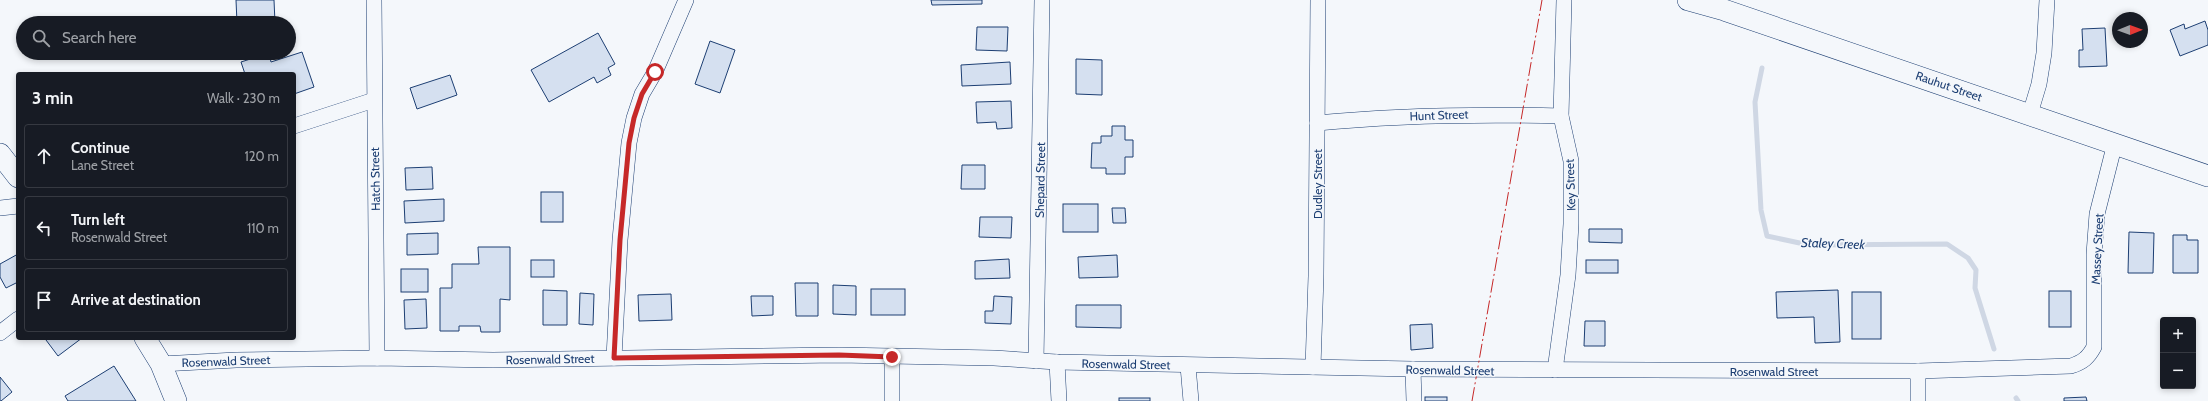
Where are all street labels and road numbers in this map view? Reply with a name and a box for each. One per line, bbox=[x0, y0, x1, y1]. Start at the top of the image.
street label: Rauhut Street bbox=[1914, 68, 1984, 104]
street label: Hunt Street bbox=[1409, 106, 1469, 124]
street label: Shepard Street bbox=[1032, 142, 1048, 218]
street label: Hatch Street bbox=[367, 147, 383, 211]
street label: Dudley Street bbox=[1310, 149, 1325, 219]
street label: Key Street bbox=[1562, 159, 1578, 211]
street label: Massey Street bbox=[2088, 213, 2106, 285]
street label: Rosenwald Street bbox=[506, 351, 594, 367]
street label: Rosenwald Street bbox=[181, 352, 271, 370]
street label: Rosenwald Street bbox=[1082, 356, 1170, 372]
street label: Rosenwald Street bbox=[1406, 362, 1494, 378]
street label: Rosenwald Street bbox=[1730, 364, 1818, 379]

